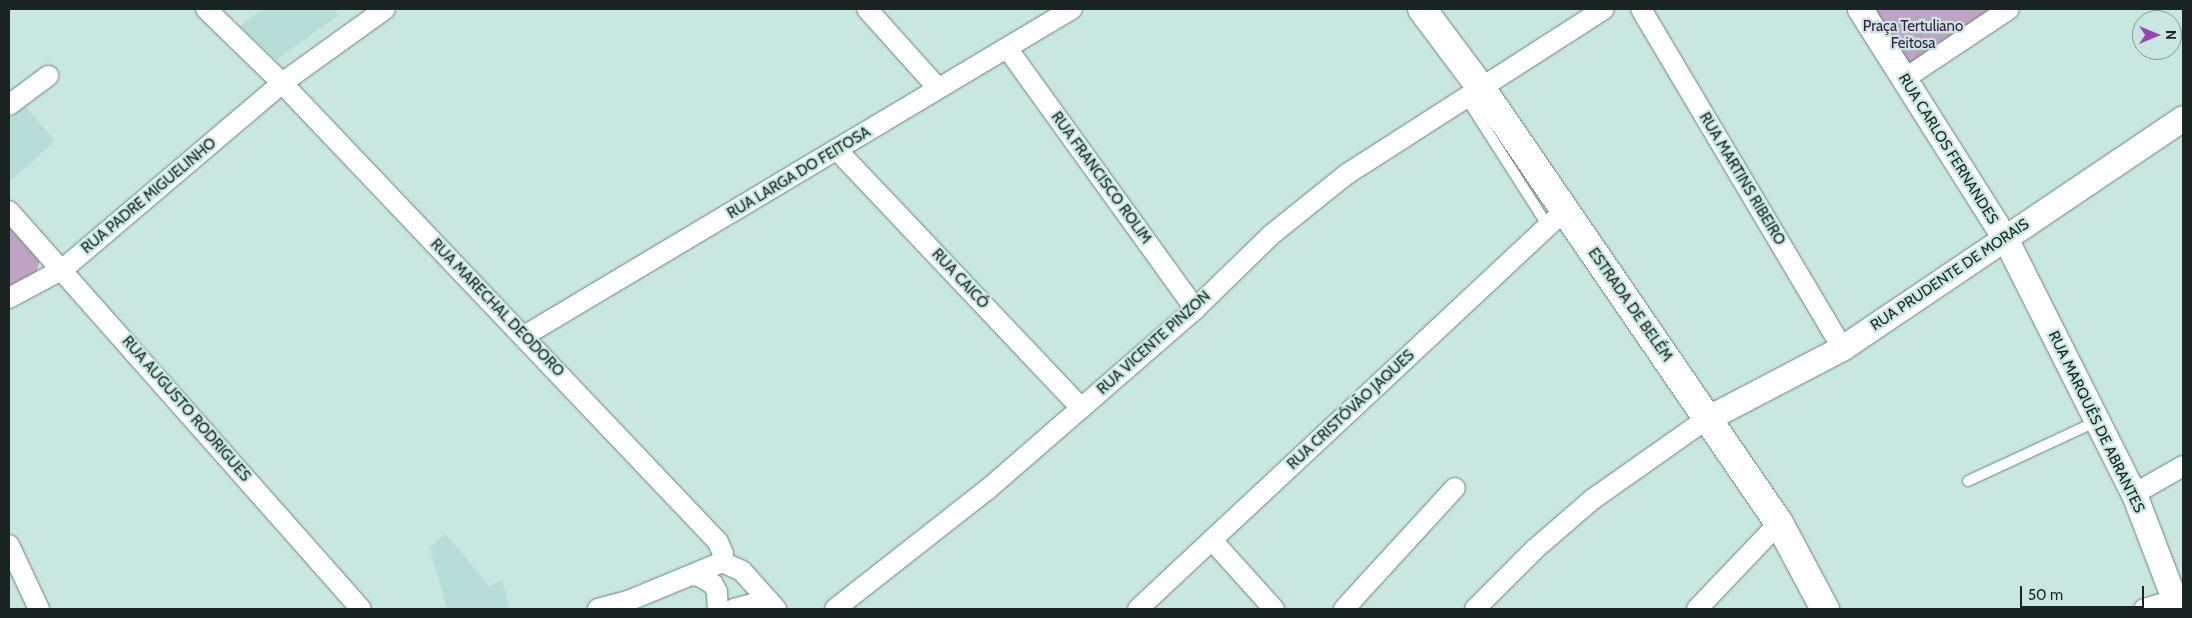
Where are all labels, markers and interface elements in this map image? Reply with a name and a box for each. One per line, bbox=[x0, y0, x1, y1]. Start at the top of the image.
north arrow bbox=[2132, 10, 2182, 60]
park label: Praça Tertuliano Feitosa bbox=[1863, 17, 1963, 52]
text: N bbox=[2162, 30, 2180, 40]
street label: RUA CARLOS FERNANDES bbox=[1894, 70, 2002, 228]
street label: RUA FRANCISCO ROLIM bbox=[1047, 108, 1155, 248]
street label: RUA MARTINS RIBEIRO bbox=[1695, 109, 1789, 249]
street label: RUA LARGA DO FEITOSA bbox=[724, 123, 874, 223]
street label: RUA PADRE MIGUELINHO bbox=[78, 134, 220, 258]
street label: RUA PRUDENTE DE MORAIS bbox=[1867, 215, 2033, 335]
street label: RUA MARECHAL DEODORO bbox=[426, 235, 568, 381]
street label: RUA CAICÓ bbox=[928, 245, 992, 313]
street label: ESTRADA DE BELÉM bbox=[1584, 245, 1676, 365]
street label: RUA VICENTE PINZON bbox=[1094, 287, 1214, 399]
street label: RUA MARQUÊS DE ABRANTES bbox=[2044, 328, 2148, 516]
street label: RUA AUGUSTO RODRIGUES bbox=[118, 333, 254, 485]
street label: RUA CRISTÓVÃO JAQUES bbox=[1284, 346, 1418, 474]
scale bar bbox=[2022, 576, 2146, 608]
text: 50 m bbox=[2028, 586, 2063, 604]

